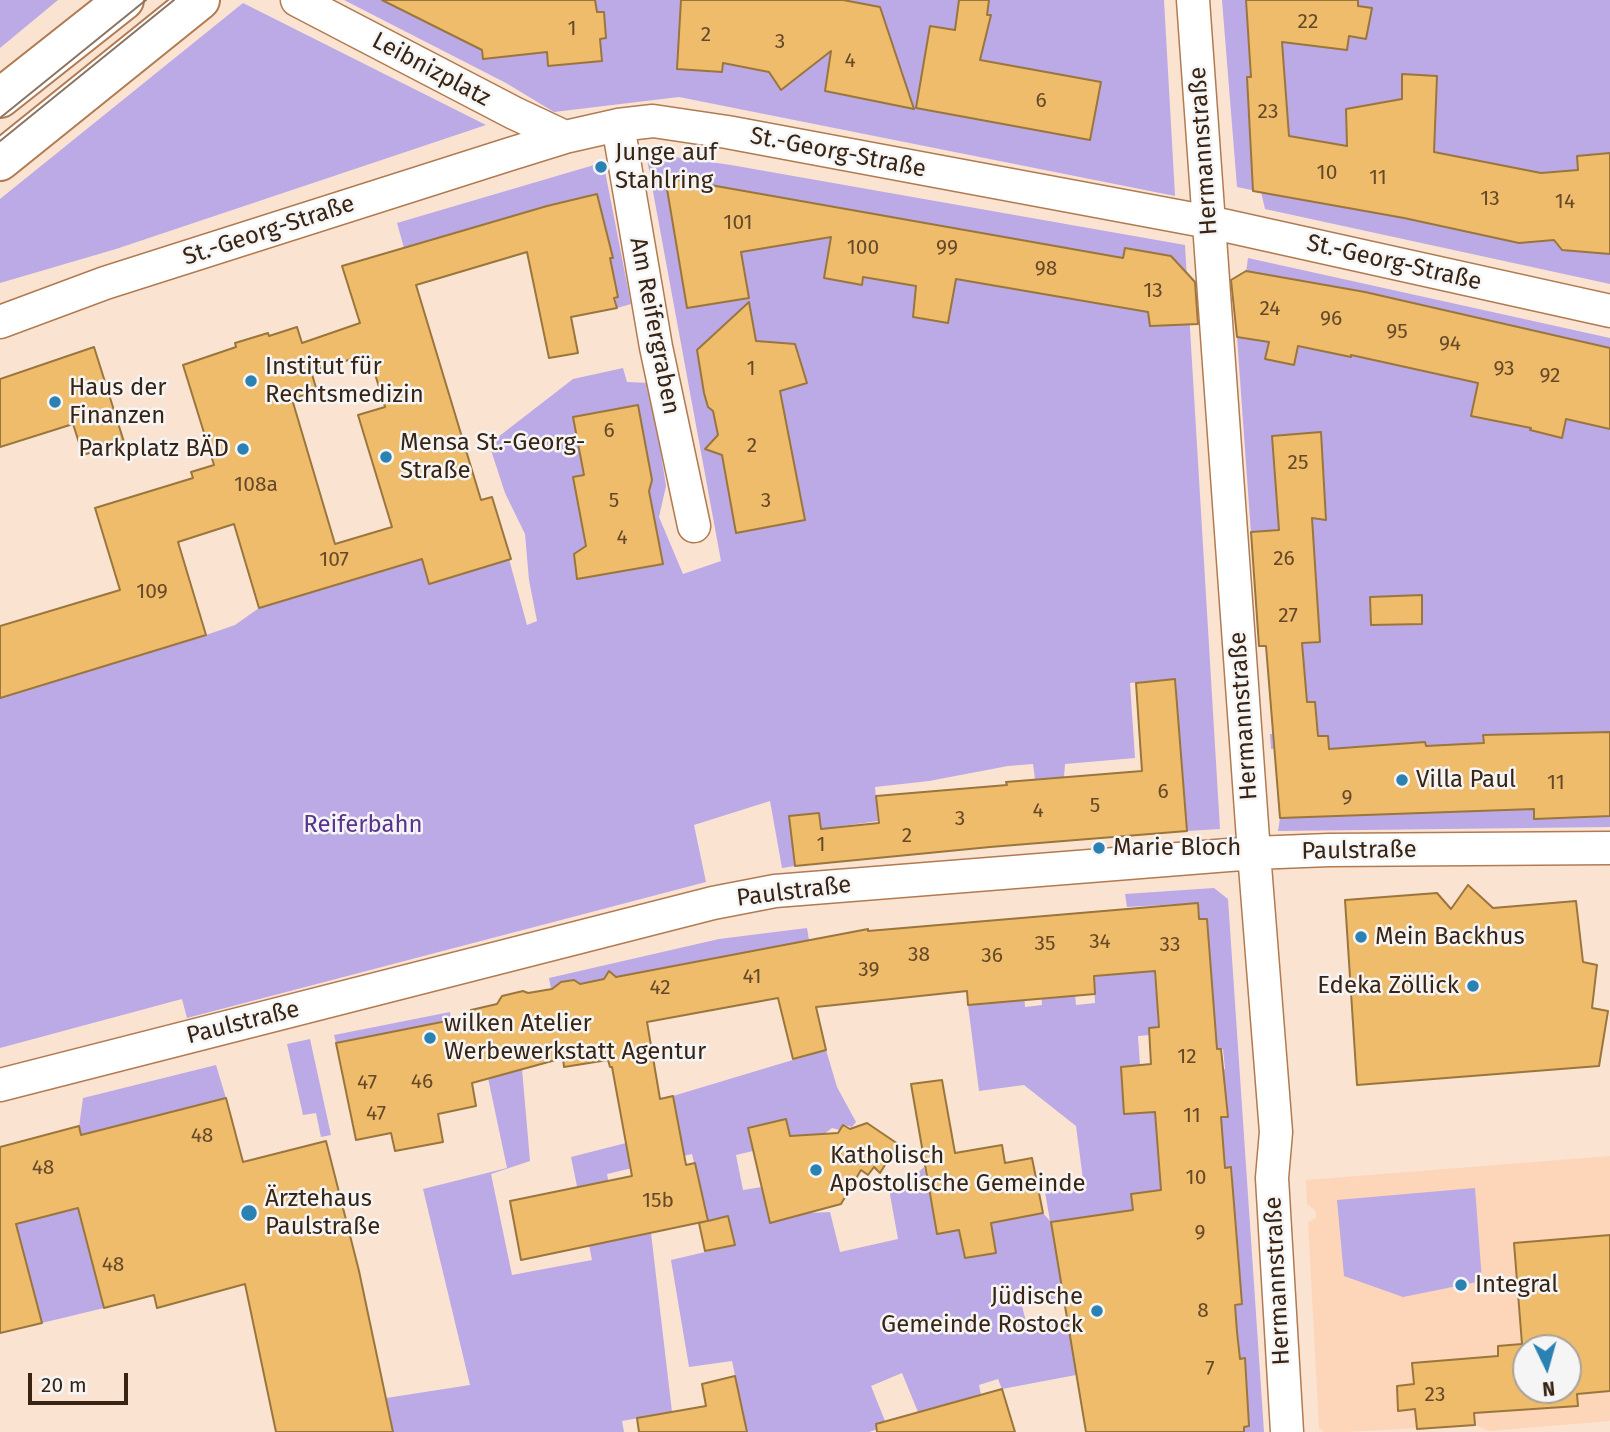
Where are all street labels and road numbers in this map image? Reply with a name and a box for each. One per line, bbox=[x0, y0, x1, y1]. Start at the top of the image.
street label: Leibnizplatz bbox=[367, 27, 495, 113]
street label: Hermannstraße bbox=[1184, 66, 1224, 236]
street label: St.-Georg-Straße bbox=[748, 122, 928, 184]
street label: St.-Georg-Straße bbox=[180, 190, 358, 272]
street label: St.-Georg-Straße bbox=[1304, 229, 1484, 297]
street label: Am Reifergraben bbox=[623, 235, 685, 417]
street label: Hermannstraße bbox=[1224, 631, 1264, 801]
street label: Paulstraße bbox=[1301, 836, 1417, 866]
street label: Paulstraße bbox=[735, 871, 853, 913]
street label: Paulstraße bbox=[184, 995, 302, 1051]
street label: Hermannstraße bbox=[1259, 1196, 1297, 1366]

